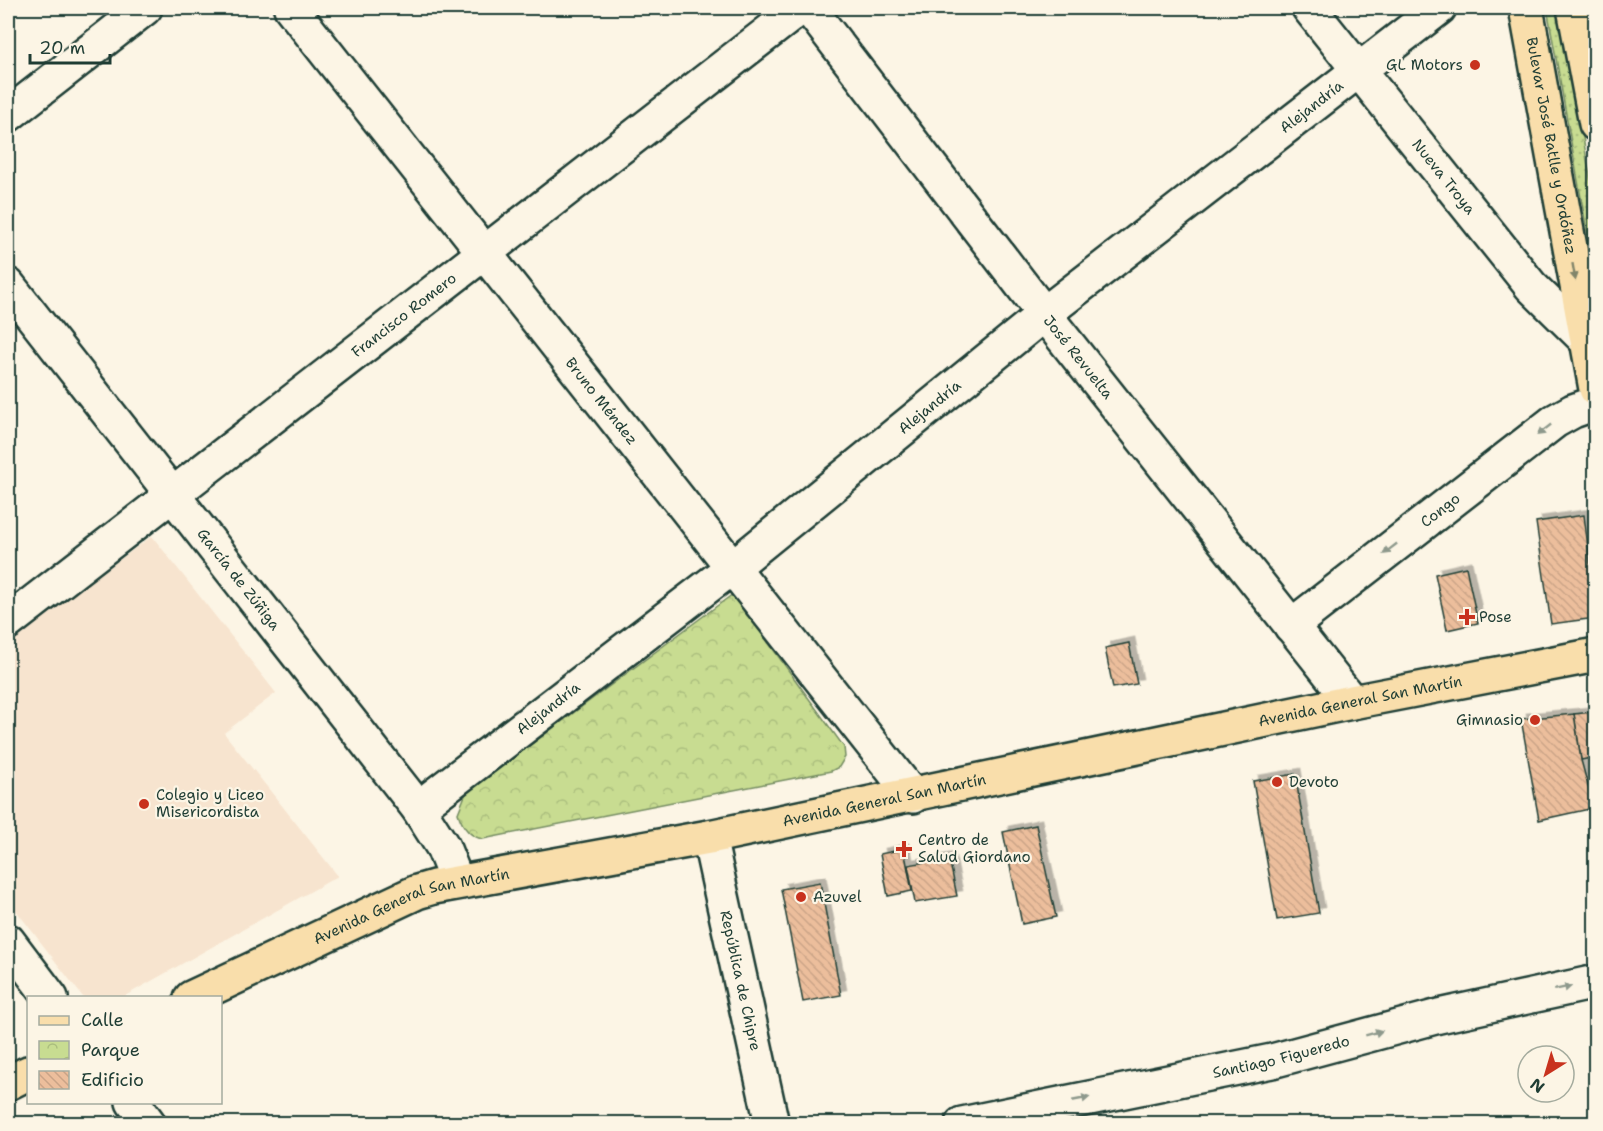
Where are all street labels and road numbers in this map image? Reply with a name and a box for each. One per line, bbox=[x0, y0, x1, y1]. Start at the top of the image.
street label: Bulevar José Batlle y Ordóñez bbox=[1522, 35, 1581, 256]
street label: Alejandría bbox=[1276, 75, 1348, 138]
street label: Nueva Troya bbox=[1407, 135, 1481, 219]
street label: Francisco Romero bbox=[347, 268, 460, 362]
street label: José Revuelta bbox=[1039, 311, 1118, 404]
street label: Bruno Méndez bbox=[561, 353, 642, 449]
street label: Alejandría bbox=[894, 375, 966, 439]
street label: Congo bbox=[1416, 488, 1464, 532]
street label: García de Zúñiga bbox=[193, 524, 285, 635]
street label: Avenida General San Martín bbox=[1256, 671, 1464, 731]
street label: Alejandría bbox=[512, 677, 585, 739]
street label: Avenida General San Martín bbox=[781, 769, 988, 831]
street label: Avenida General San Martín bbox=[310, 863, 511, 949]
street label: República de Chipre bbox=[715, 909, 766, 1053]
street label: Santiago Figueredo bbox=[1211, 1031, 1352, 1083]

